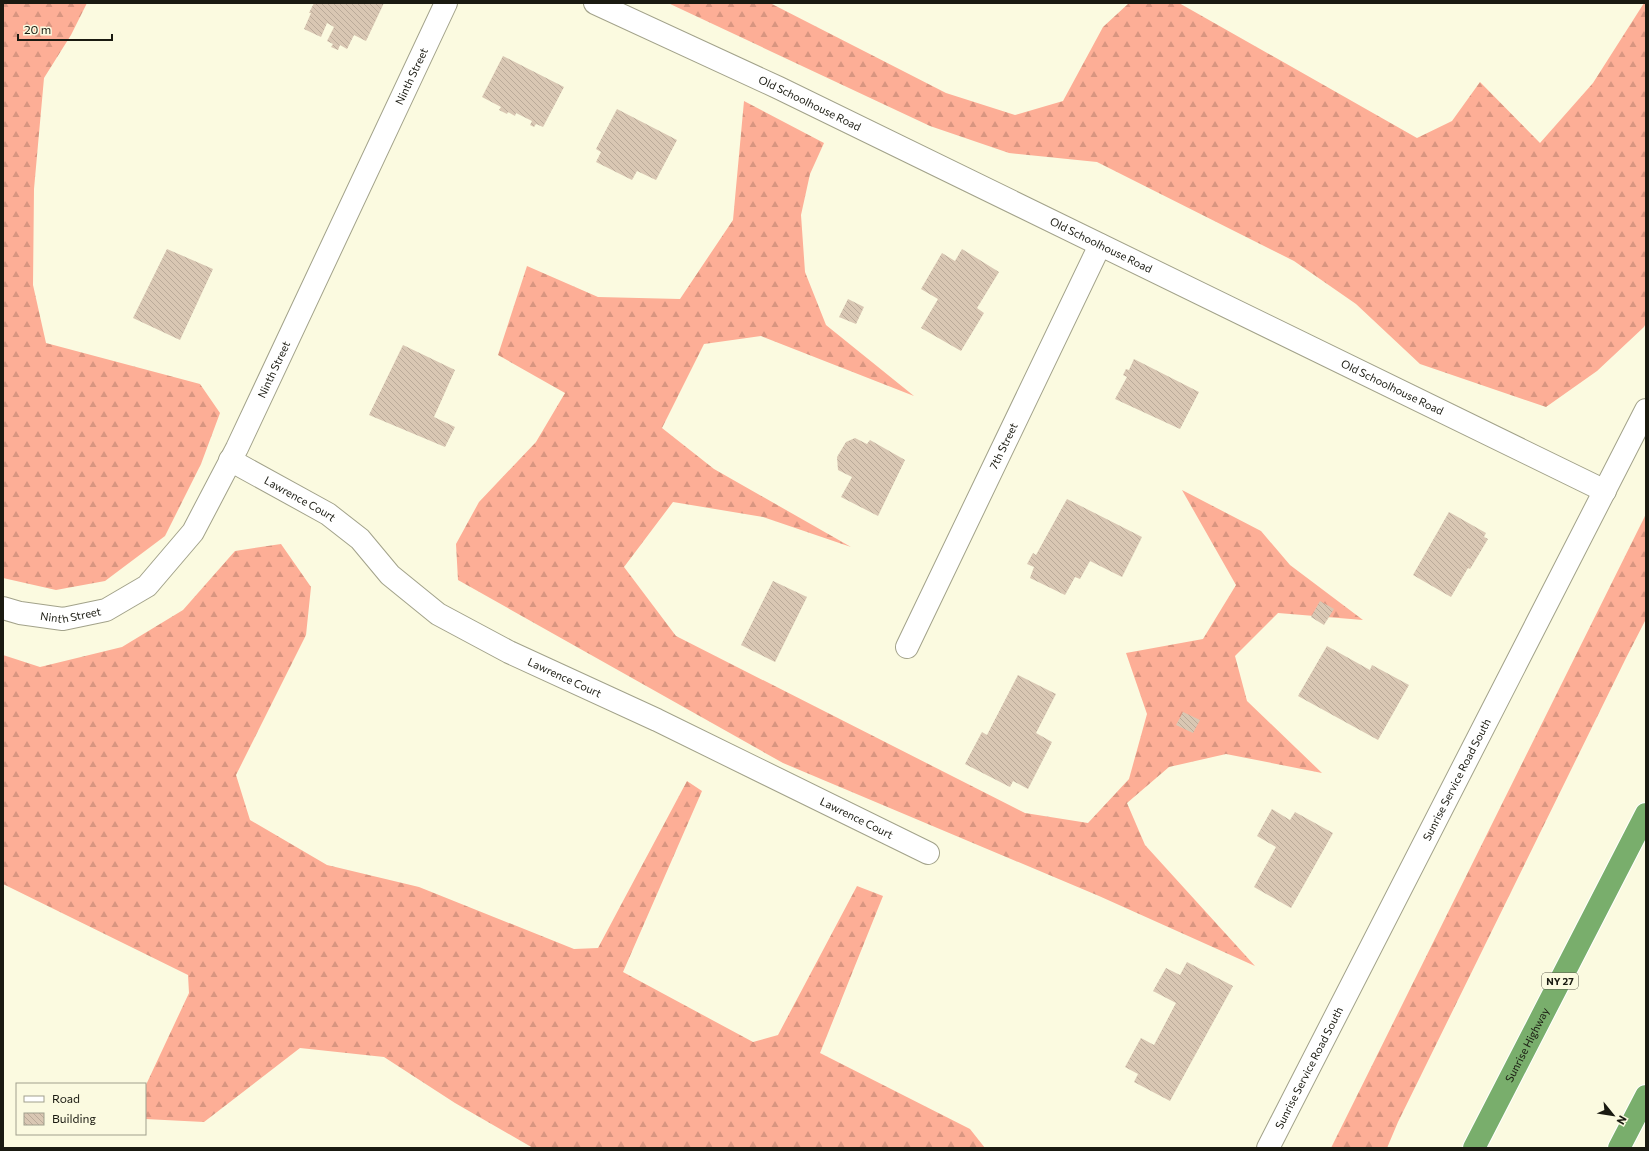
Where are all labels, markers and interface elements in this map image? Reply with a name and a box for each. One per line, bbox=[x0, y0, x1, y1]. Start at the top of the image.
scale bar bbox=[18, 16, 112, 42]
text: 20 m bbox=[24, 22, 51, 36]
street label: Ninth Street bbox=[392, 45, 430, 107]
street label: Old Schoolhouse Road bbox=[757, 73, 863, 133]
street label: Old Schoolhouse Road bbox=[1048, 214, 1154, 275]
street label: Ninth Street bbox=[254, 338, 293, 400]
street label: Old Schoolhouse Road bbox=[1339, 356, 1446, 417]
street label: 7th Street bbox=[986, 420, 1020, 471]
street label: Lawrence Court bbox=[262, 473, 339, 524]
street label: Ninth Street bbox=[39, 604, 103, 625]
street label: Lawrence Court bbox=[526, 655, 604, 700]
street label: Sunrise Service Road South bbox=[1420, 716, 1493, 843]
street label: Lawrence Court bbox=[818, 794, 896, 841]
road number: NY 27 bbox=[1542, 973, 1578, 989]
street label: Sunrise Service Road South bbox=[1272, 1004, 1345, 1131]
street label: Sunrise Highway bbox=[1502, 1005, 1551, 1084]
legend bbox=[16, 1083, 146, 1135]
text: Road bbox=[52, 1091, 80, 1105]
north arrow bbox=[1593, 1095, 1633, 1135]
text: Building bbox=[52, 1111, 96, 1125]
text: N bbox=[1614, 1113, 1630, 1127]

